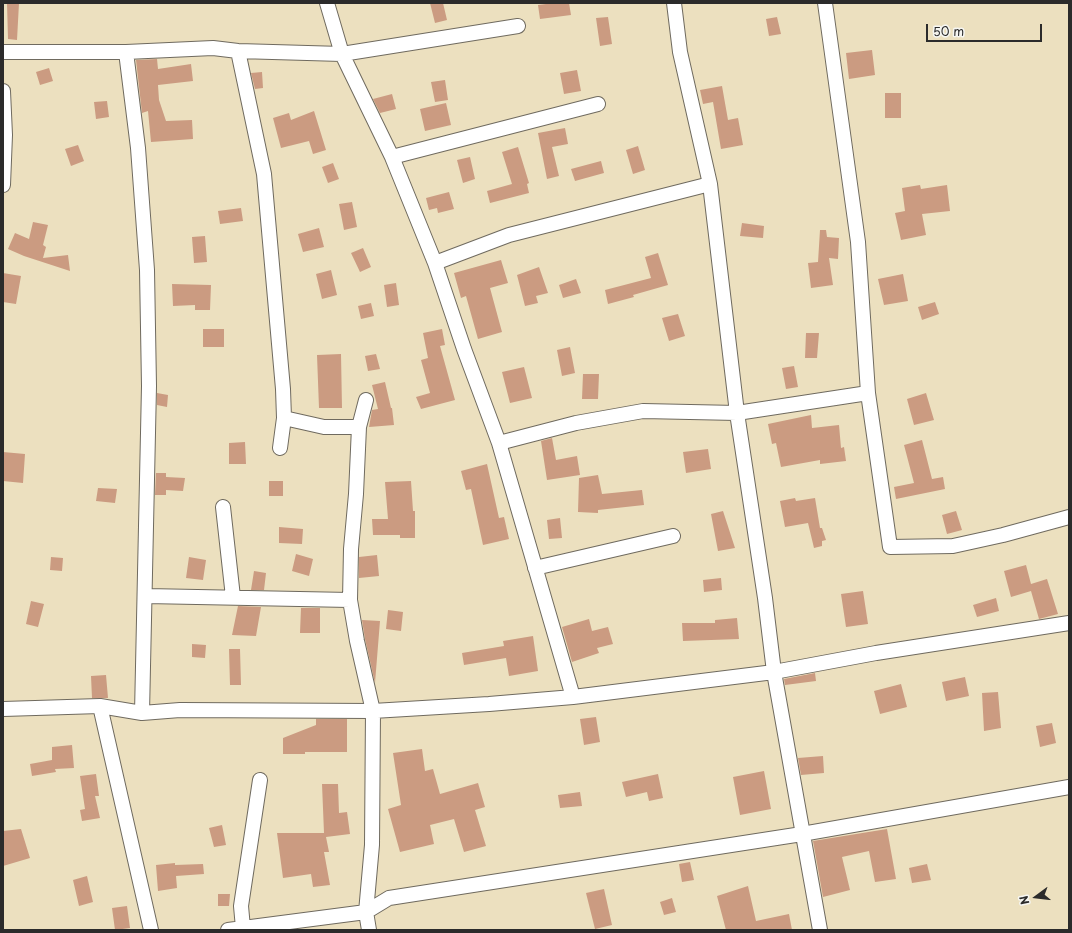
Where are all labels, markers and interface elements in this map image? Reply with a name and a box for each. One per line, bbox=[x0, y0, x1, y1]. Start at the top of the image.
scale bar bbox=[928, 16, 1044, 42]
text: 50 m bbox=[933, 22, 964, 40]
north arrow bbox=[1016, 877, 1056, 917]
text: N bbox=[1015, 894, 1033, 907]

